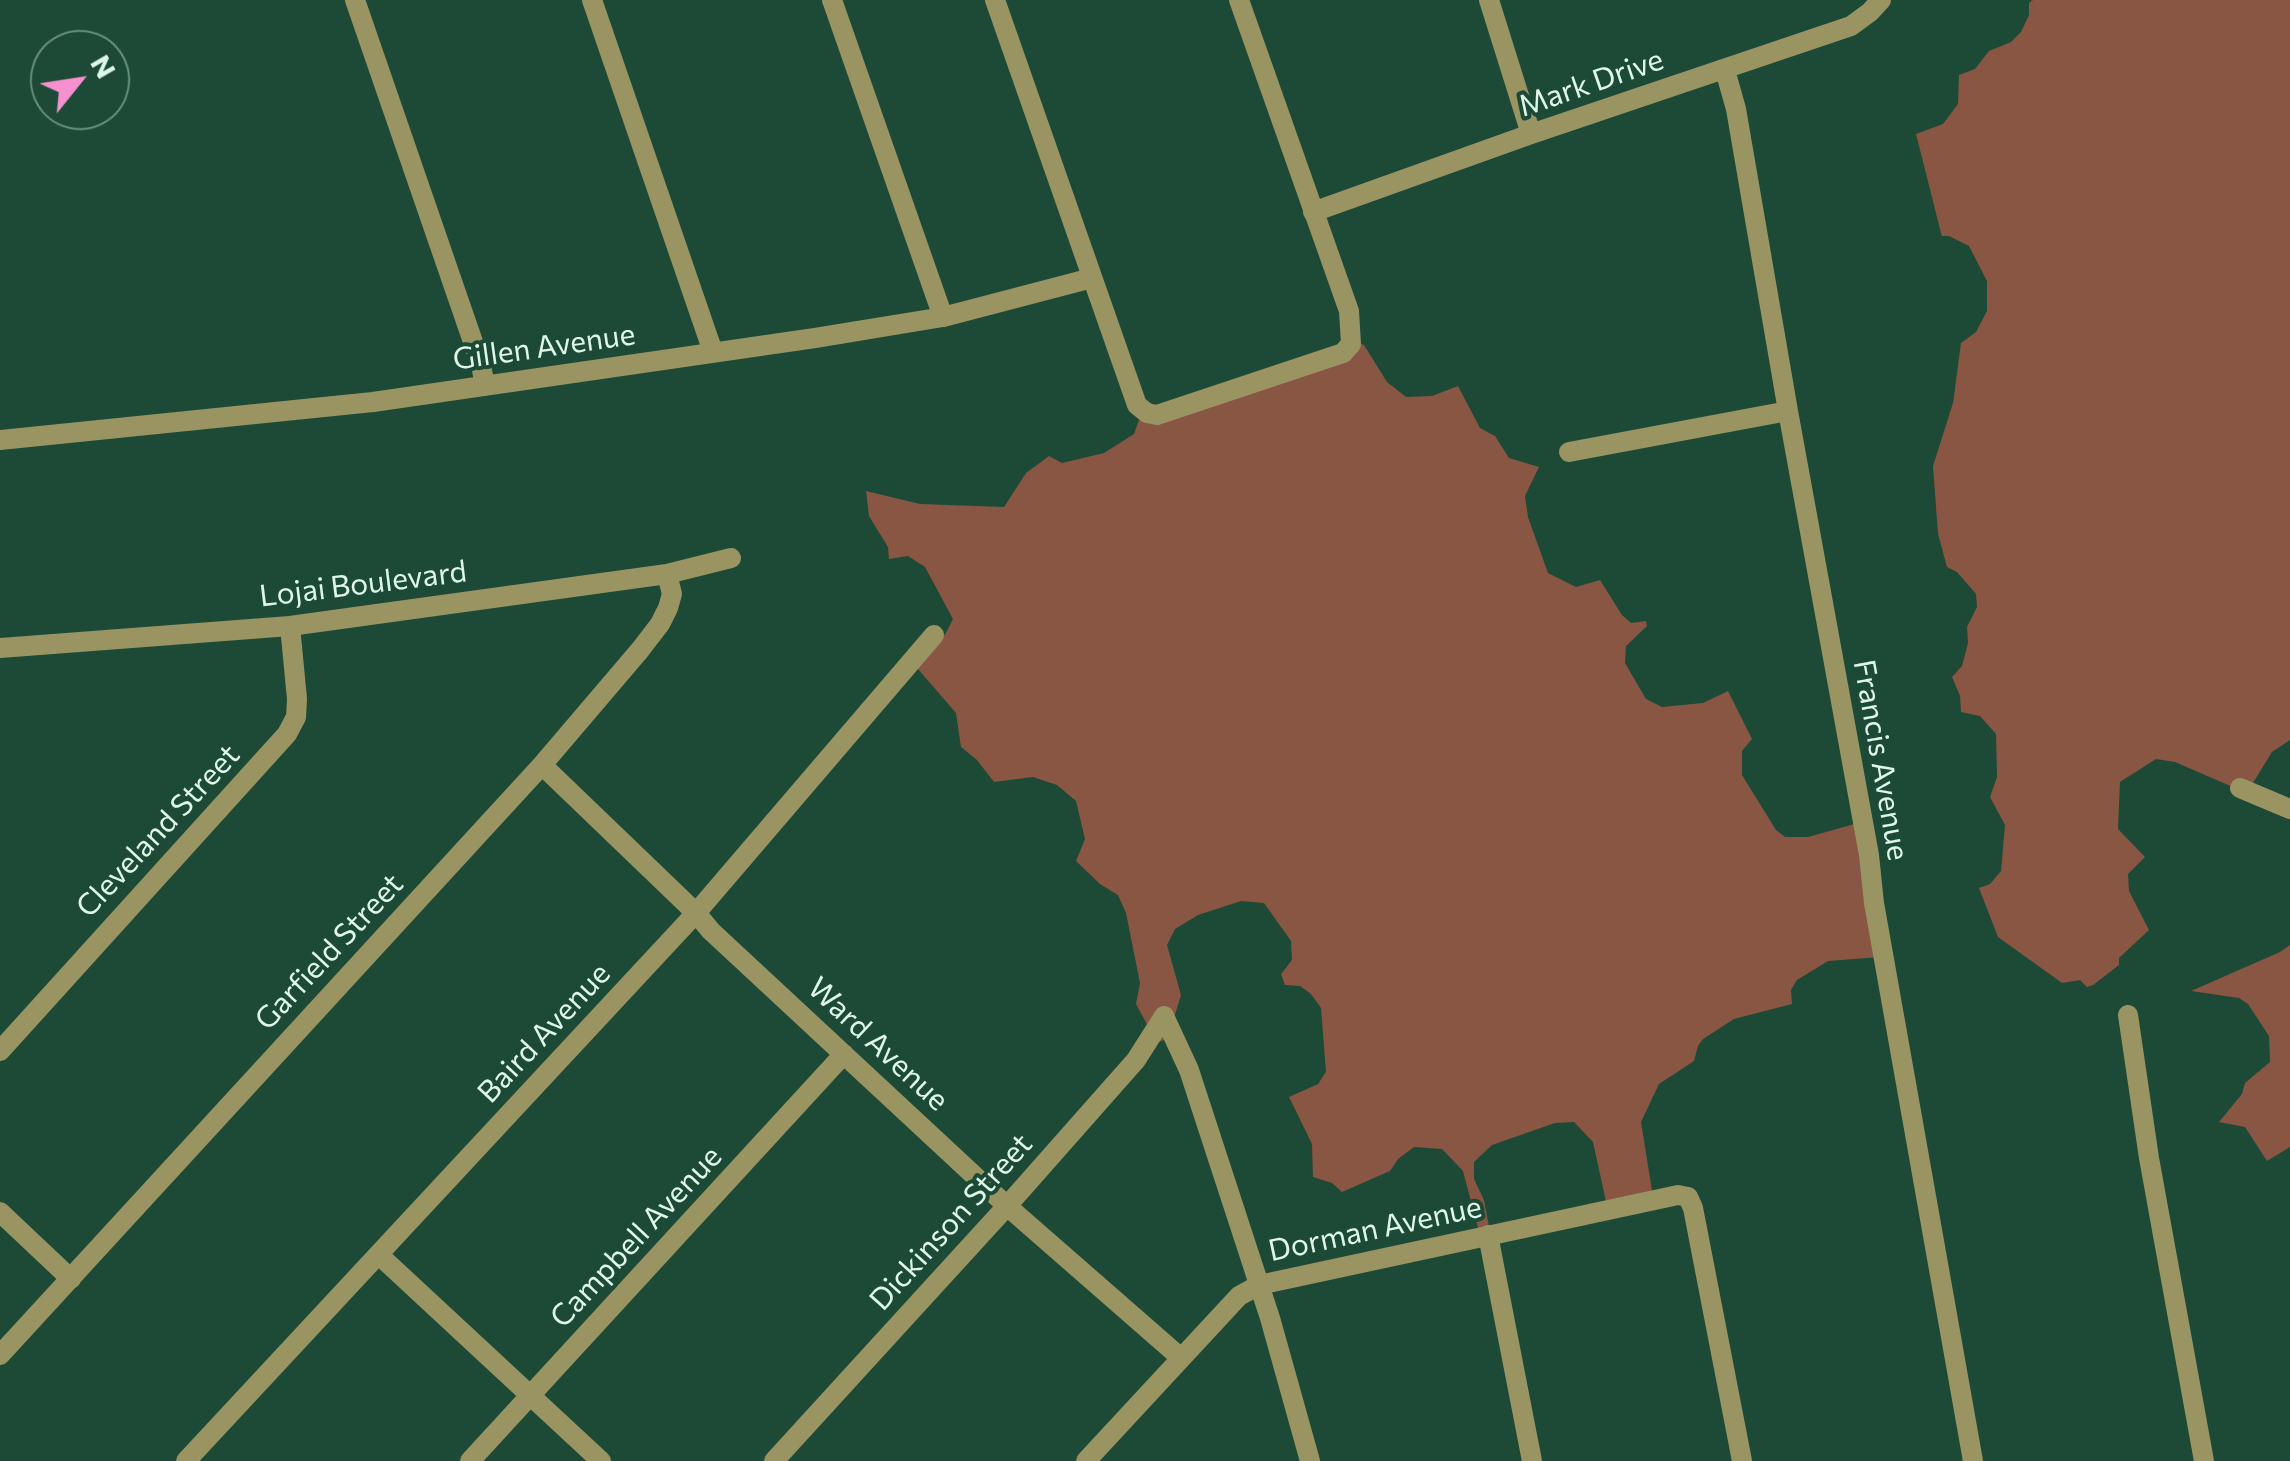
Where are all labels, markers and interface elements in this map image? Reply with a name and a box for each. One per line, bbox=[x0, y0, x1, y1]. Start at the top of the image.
north arrow bbox=[30, 30, 130, 130]
street label: Mark Drive bbox=[1514, 41, 1668, 125]
text: N bbox=[84, 48, 124, 84]
street label: Gillen Avenue bbox=[451, 316, 637, 378]
street label: Lojai Boulevard bbox=[257, 553, 469, 615]
street label: Francis Avenue bbox=[1846, 657, 1916, 863]
street label: Cleveland Street bbox=[69, 737, 247, 925]
street label: Garfield Street bbox=[247, 866, 411, 1038]
street label: Baird Avenue bbox=[470, 956, 618, 1110]
street label: Ward Avenue bbox=[800, 970, 956, 1118]
street label: Dickinson Street bbox=[862, 1126, 1040, 1318]
street label: Campbell Avenue bbox=[543, 1139, 729, 1335]
street label: Dorman Avenue bbox=[1265, 1189, 1485, 1269]

